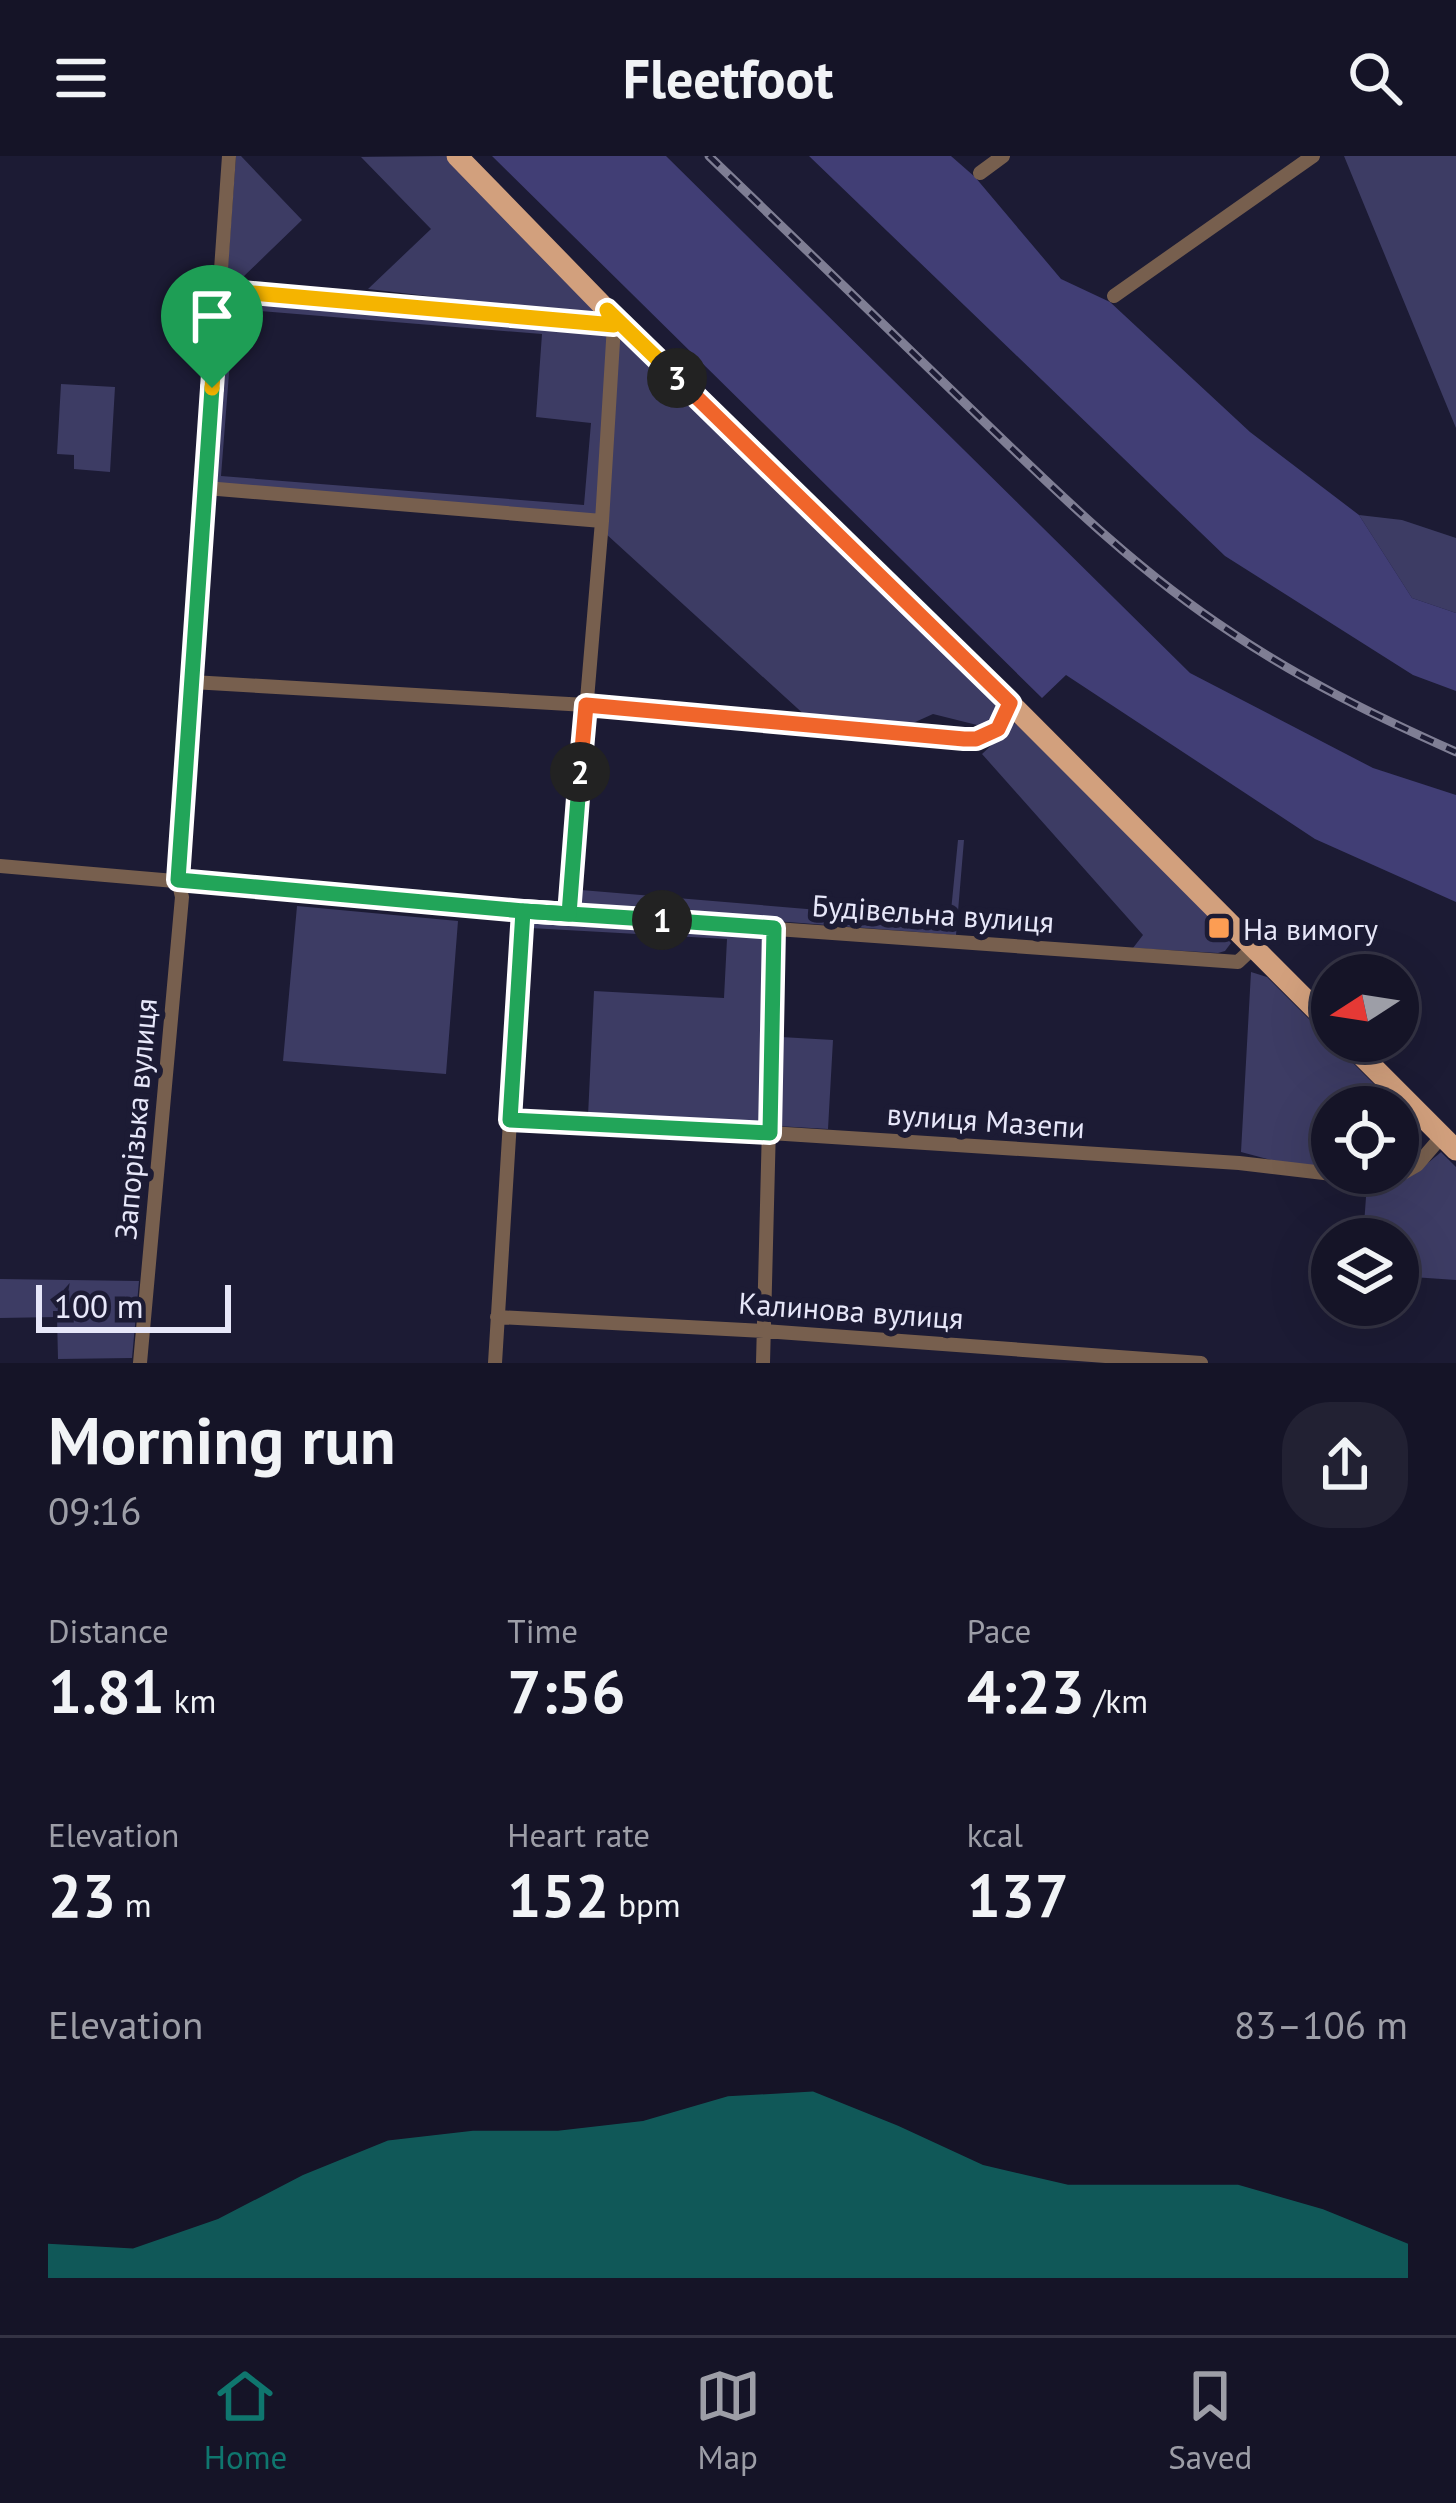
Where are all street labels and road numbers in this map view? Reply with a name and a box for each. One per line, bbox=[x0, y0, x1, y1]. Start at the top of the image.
street label: Будівельна вулиця bbox=[811, 885, 1055, 941]
street label: Запорізька вулиця bbox=[105, 996, 165, 1242]
street label: вулиця Мазепи bbox=[886, 1094, 1086, 1146]
street label: Калинова вулиця bbox=[737, 1283, 965, 1337]

